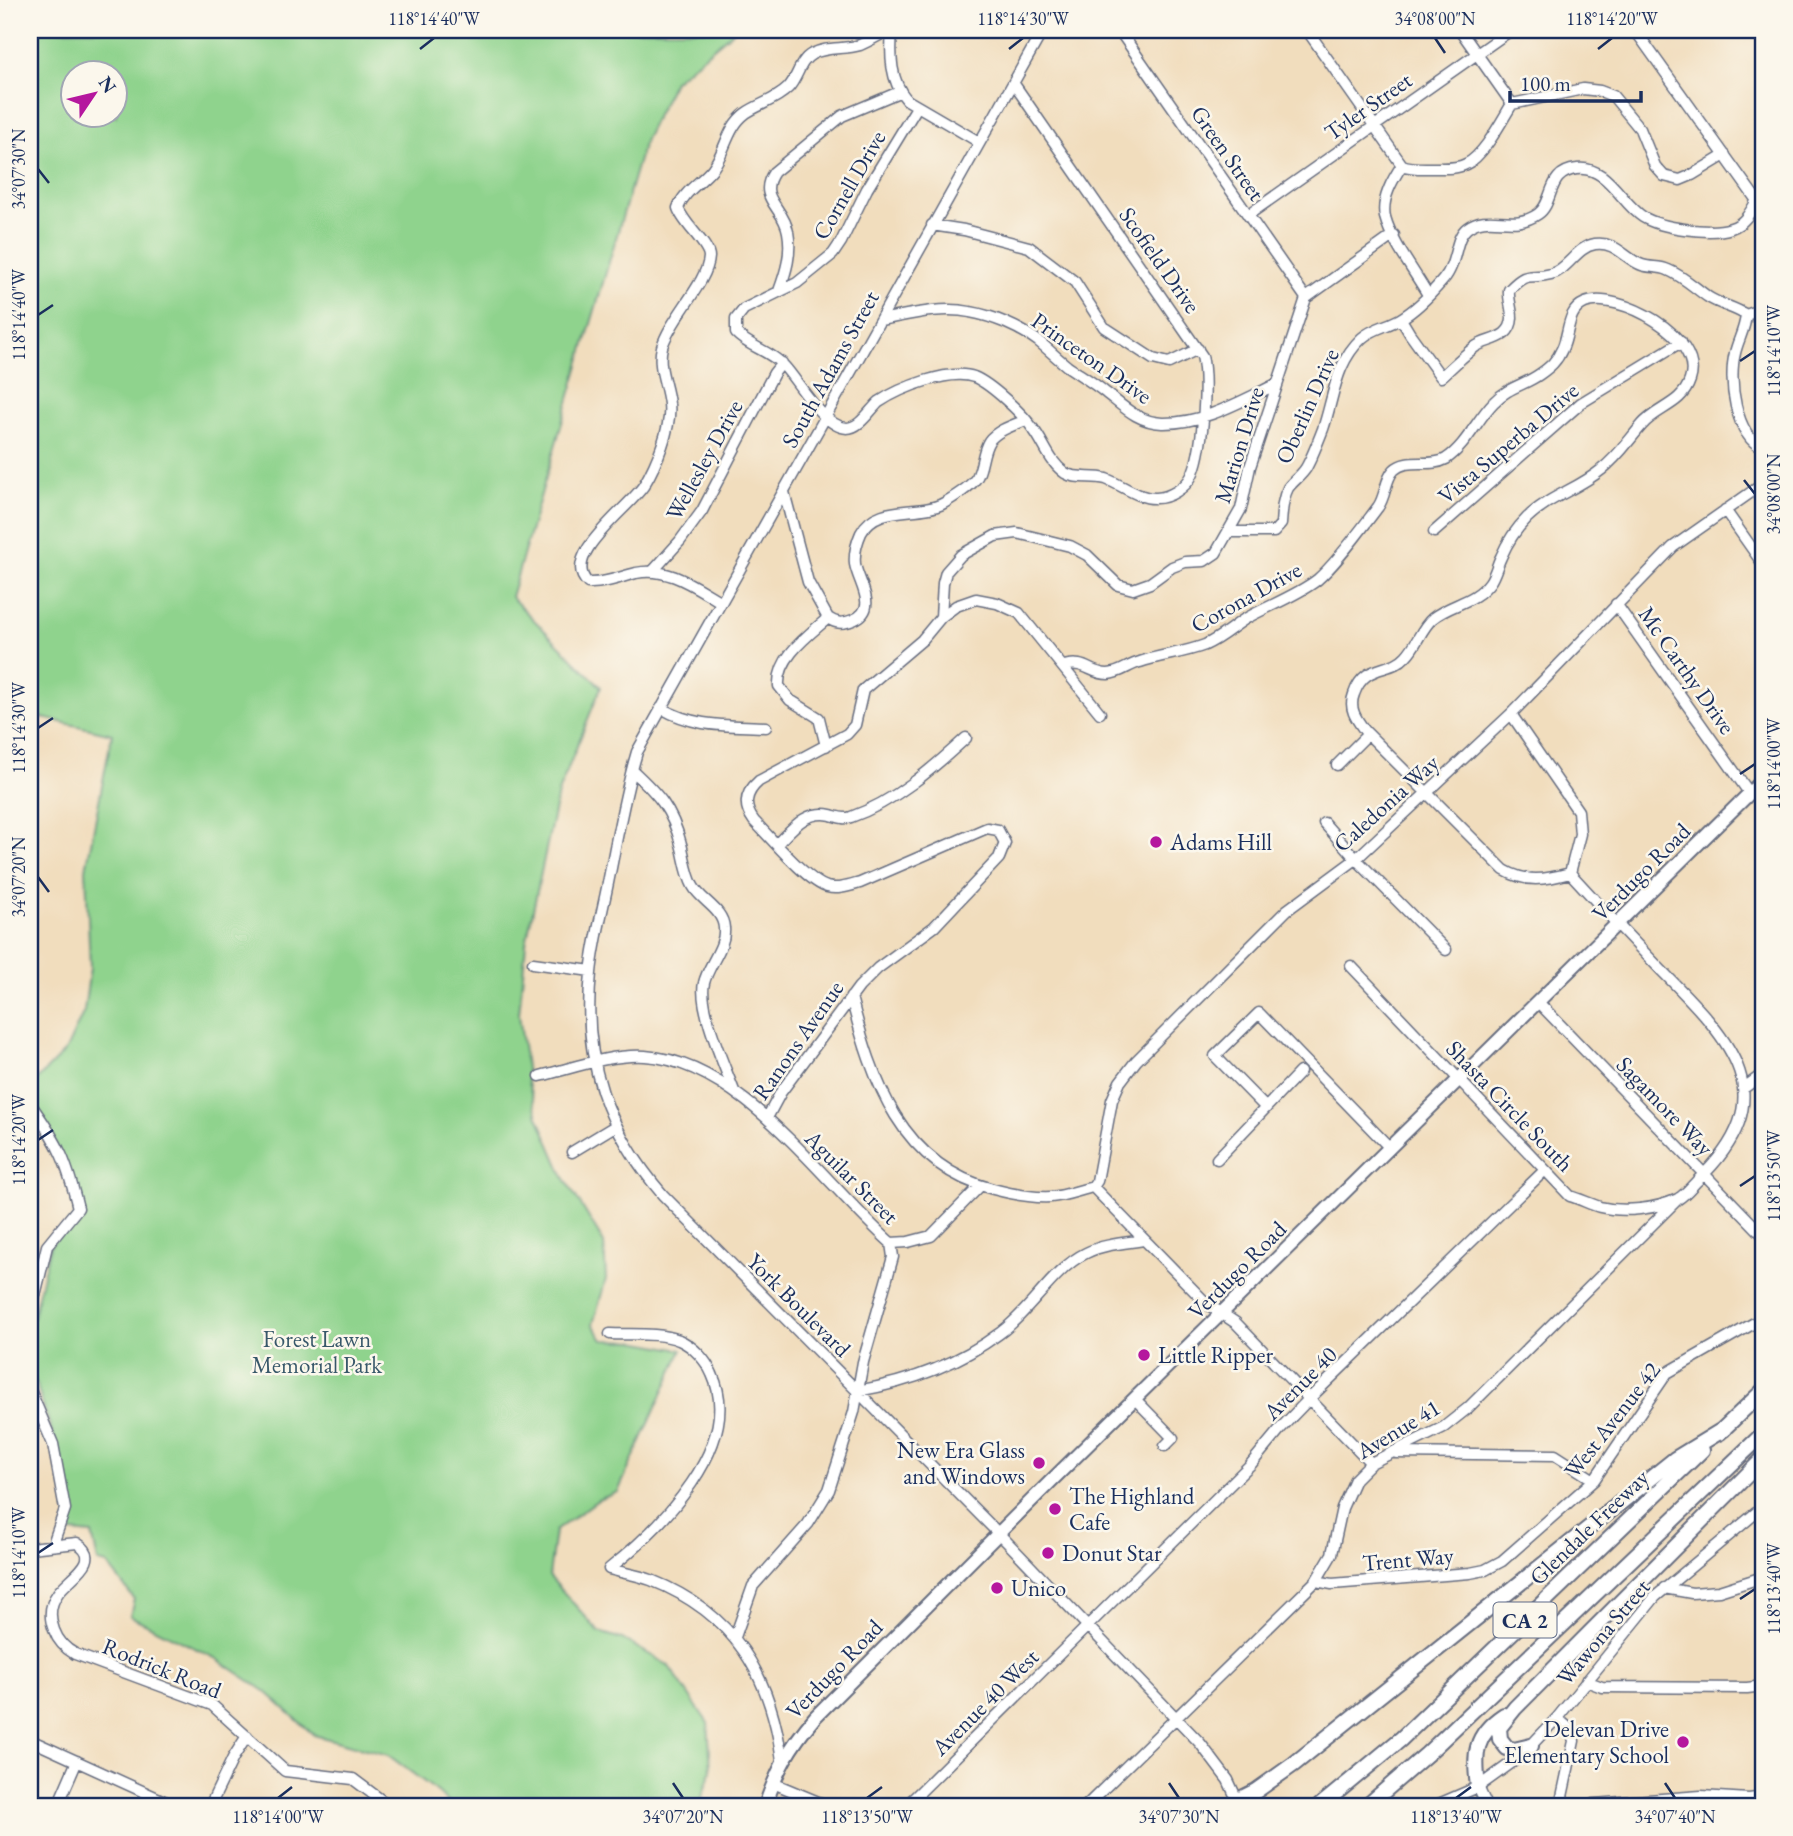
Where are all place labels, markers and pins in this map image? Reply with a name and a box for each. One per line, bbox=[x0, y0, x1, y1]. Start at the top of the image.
place label: Adams Hill bbox=[1169, 827, 1272, 857]
marker: Adams Hill bbox=[1148, 834, 1164, 850]
place label: Little Ripper bbox=[1158, 1340, 1273, 1370]
marker: Little Ripper bbox=[1136, 1347, 1152, 1363]
place label: New Era Glass and Windows bbox=[897, 1435, 1025, 1491]
marker: New Era Glass and Windows bbox=[1031, 1455, 1047, 1471]
place label: The Highland Cafe bbox=[1069, 1481, 1195, 1537]
marker: The Highland Cafe bbox=[1047, 1501, 1063, 1517]
place label: Donut Star bbox=[1062, 1538, 1162, 1568]
marker: Donut Star bbox=[1040, 1545, 1056, 1561]
place label: Unico bbox=[1011, 1573, 1066, 1603]
marker: Unico bbox=[989, 1580, 1005, 1596]
place label: Delevan Drive Elementary School bbox=[1504, 1714, 1669, 1770]
marker: Delevan Drive Elementary School bbox=[1675, 1734, 1691, 1750]

